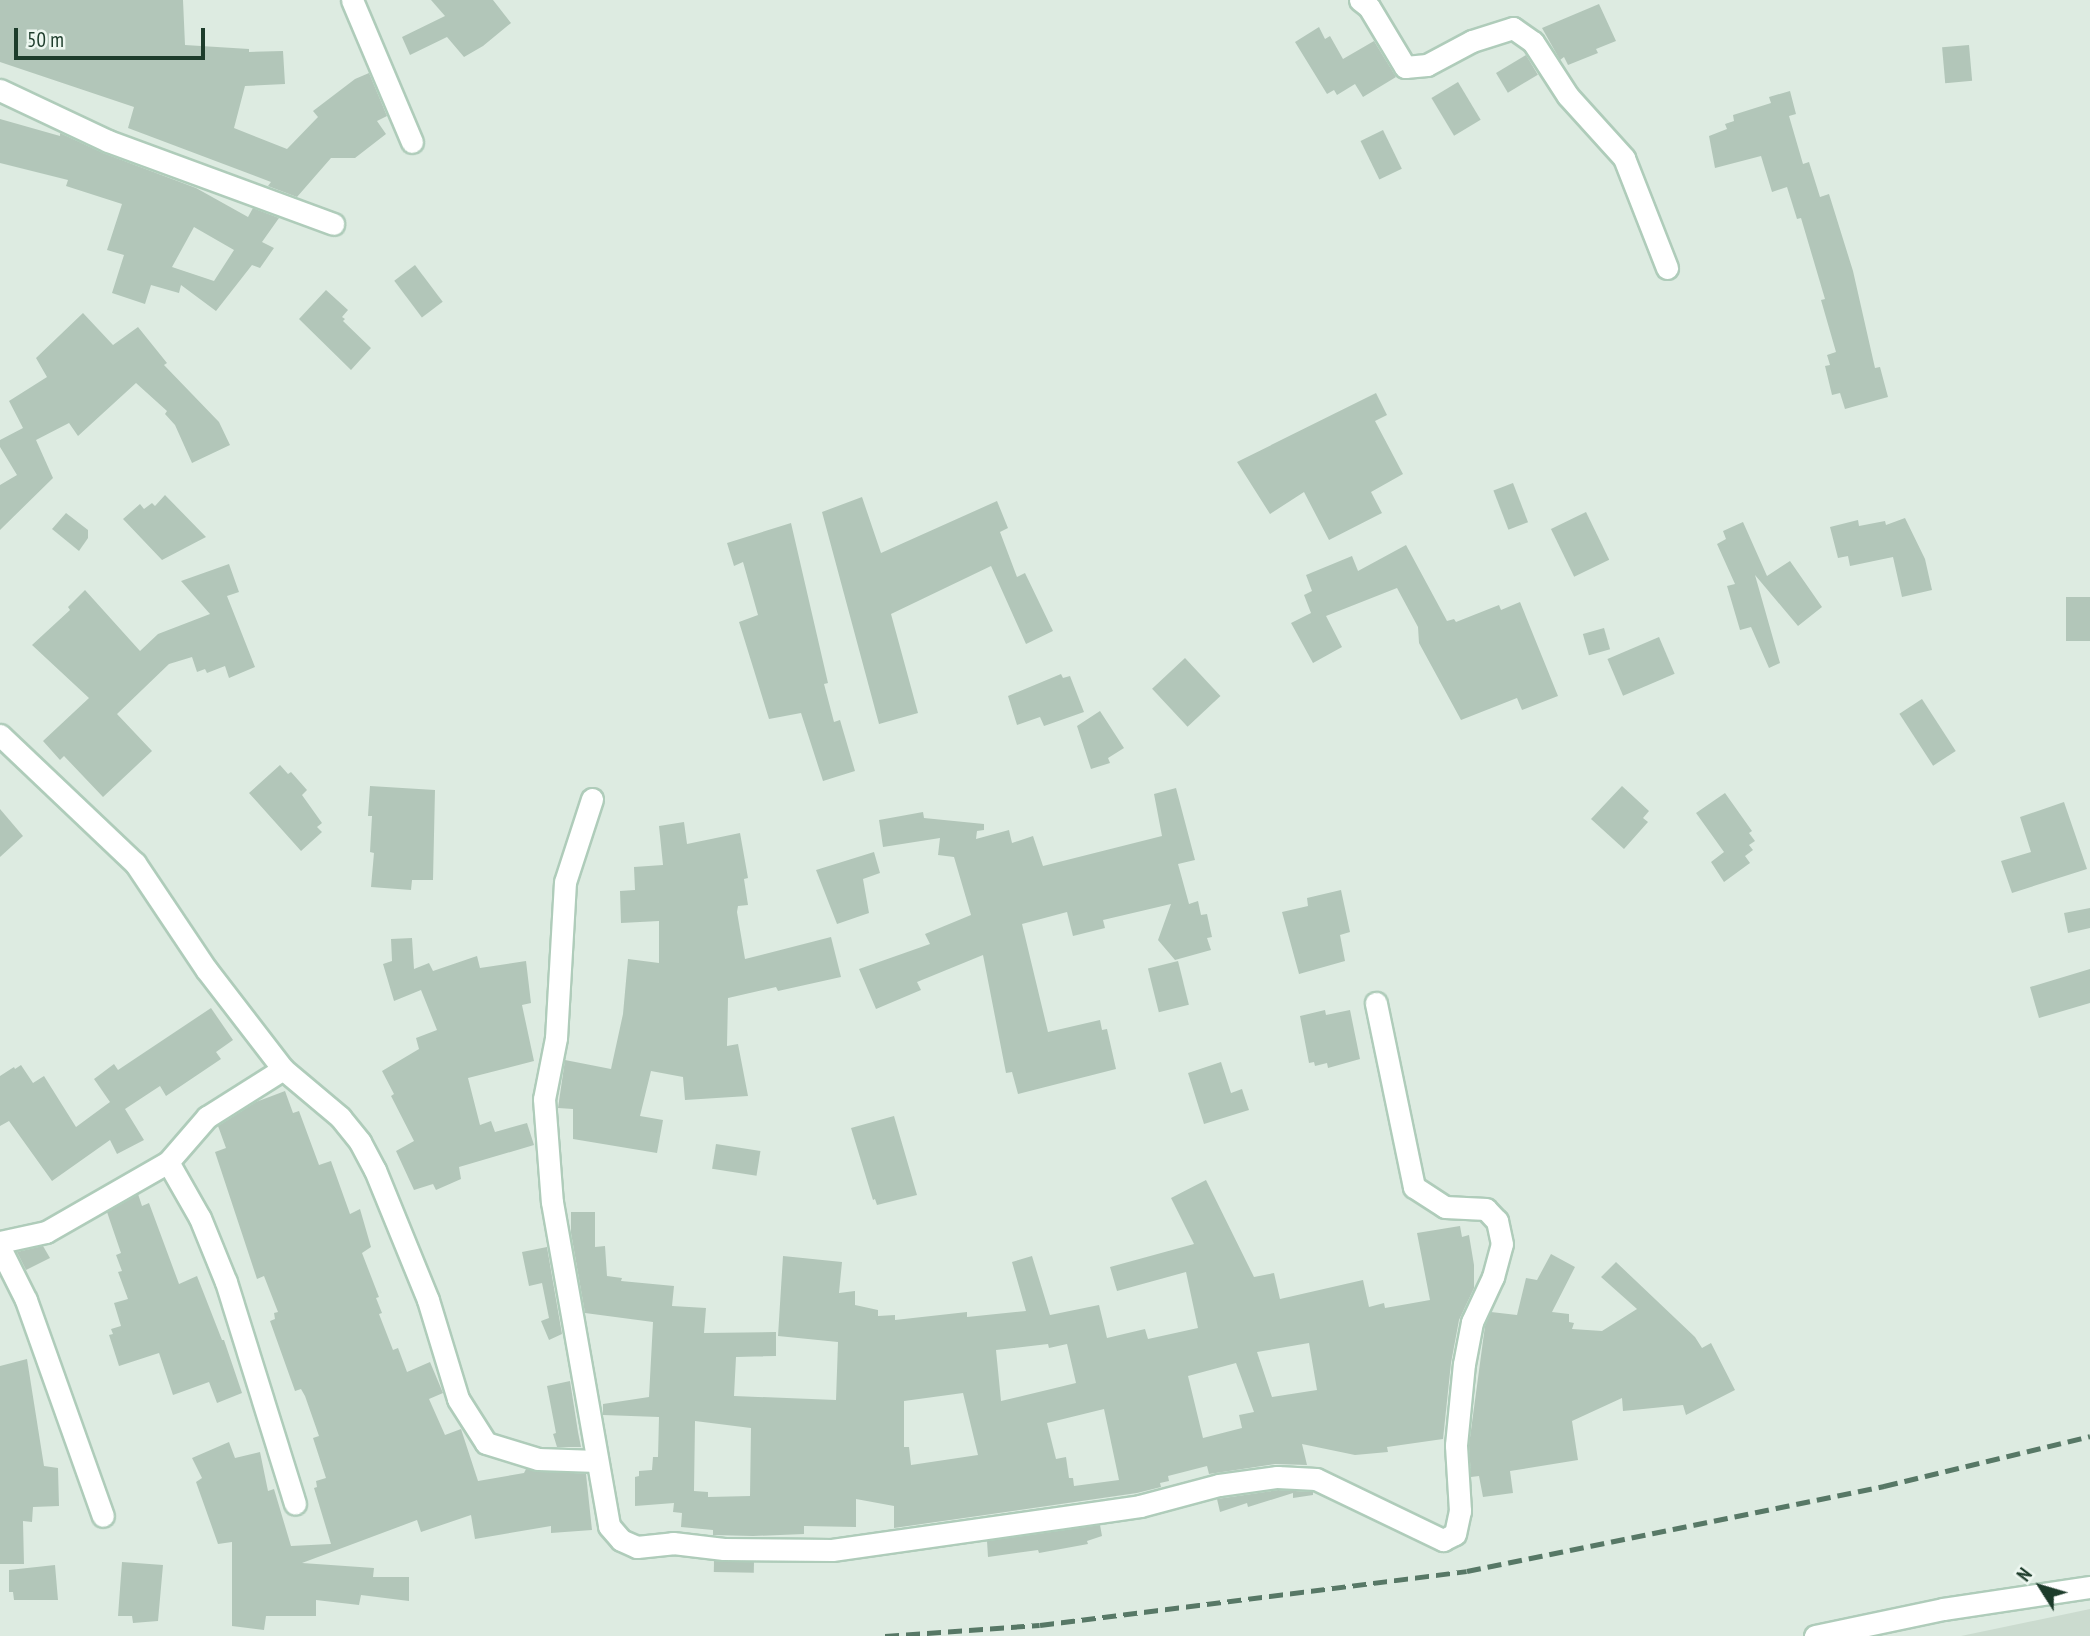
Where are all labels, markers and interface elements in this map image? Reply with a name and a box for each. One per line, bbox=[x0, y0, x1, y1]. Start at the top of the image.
scale bar bbox=[18, 14, 208, 58]
text: 50 m bbox=[27, 26, 64, 53]
north arrow bbox=[2006, 1552, 2076, 1622]
text: N bbox=[2012, 1563, 2037, 1586]

